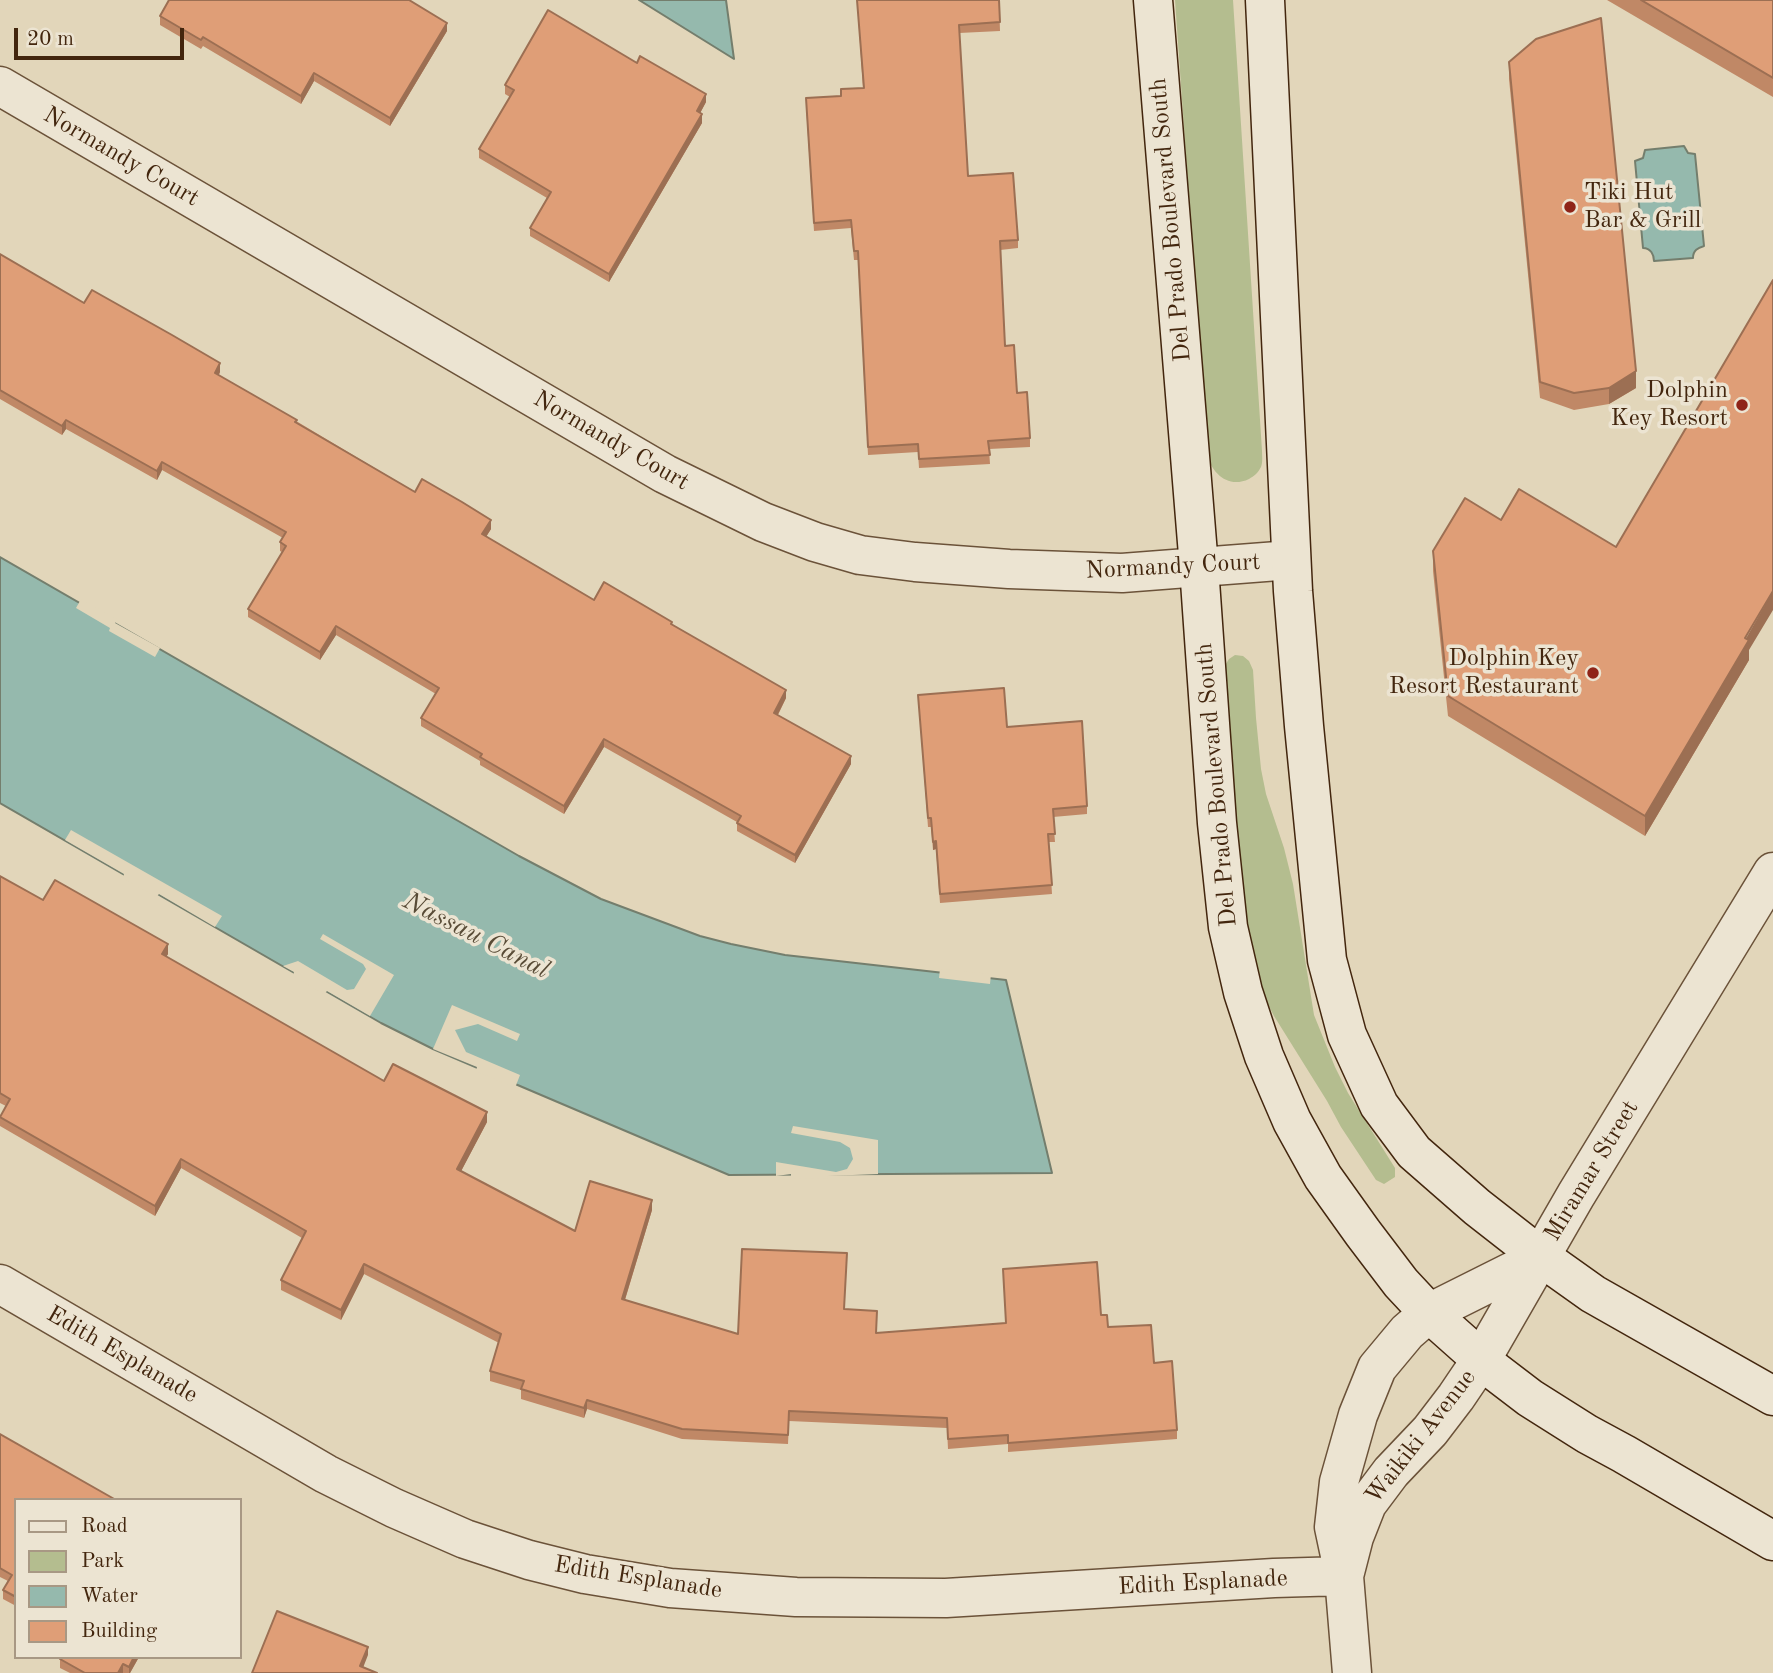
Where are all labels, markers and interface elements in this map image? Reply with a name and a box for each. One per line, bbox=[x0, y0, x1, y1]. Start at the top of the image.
scale bar bbox=[18, 14, 187, 58]
text: 20 m bbox=[27, 29, 74, 50]
street label: Del Prado Boulevard South bbox=[1144, 77, 1198, 363]
street label: Normandy Court bbox=[38, 101, 204, 213]
place label: Tiki Hut Bar & Grill bbox=[1584, 179, 1701, 235]
marker: Tiki Hut Bar & Grill bbox=[1562, 199, 1578, 215]
place label: Dolphin Key Resort bbox=[1611, 377, 1728, 433]
street label: Normandy Court bbox=[528, 385, 694, 497]
marker: Dolphin Key Resort bbox=[1734, 397, 1750, 413]
street label: Normandy Court bbox=[1085, 548, 1261, 586]
street label: Del Prado Boulevard South bbox=[1190, 642, 1244, 928]
place label: Dolphin Key Resort Restaurant bbox=[1389, 645, 1579, 701]
marker: Dolphin Key Resort Restaurant bbox=[1585, 665, 1601, 681]
water label: Nassau Canal bbox=[398, 886, 554, 986]
street label: Miramar Street bbox=[1539, 1095, 1645, 1247]
street label: Edith Esplanade bbox=[41, 1300, 203, 1410]
street label: Waikiki Avenue bbox=[1360, 1364, 1482, 1510]
legend bbox=[14, 1498, 242, 1659]
text: Road bbox=[81, 1516, 128, 1537]
street label: Edith Esplanade bbox=[552, 1550, 724, 1606]
text: Park bbox=[81, 1551, 124, 1572]
street label: Edith Esplanade bbox=[1117, 1564, 1289, 1602]
text: Water bbox=[81, 1586, 138, 1607]
text: Building bbox=[81, 1621, 157, 1642]

